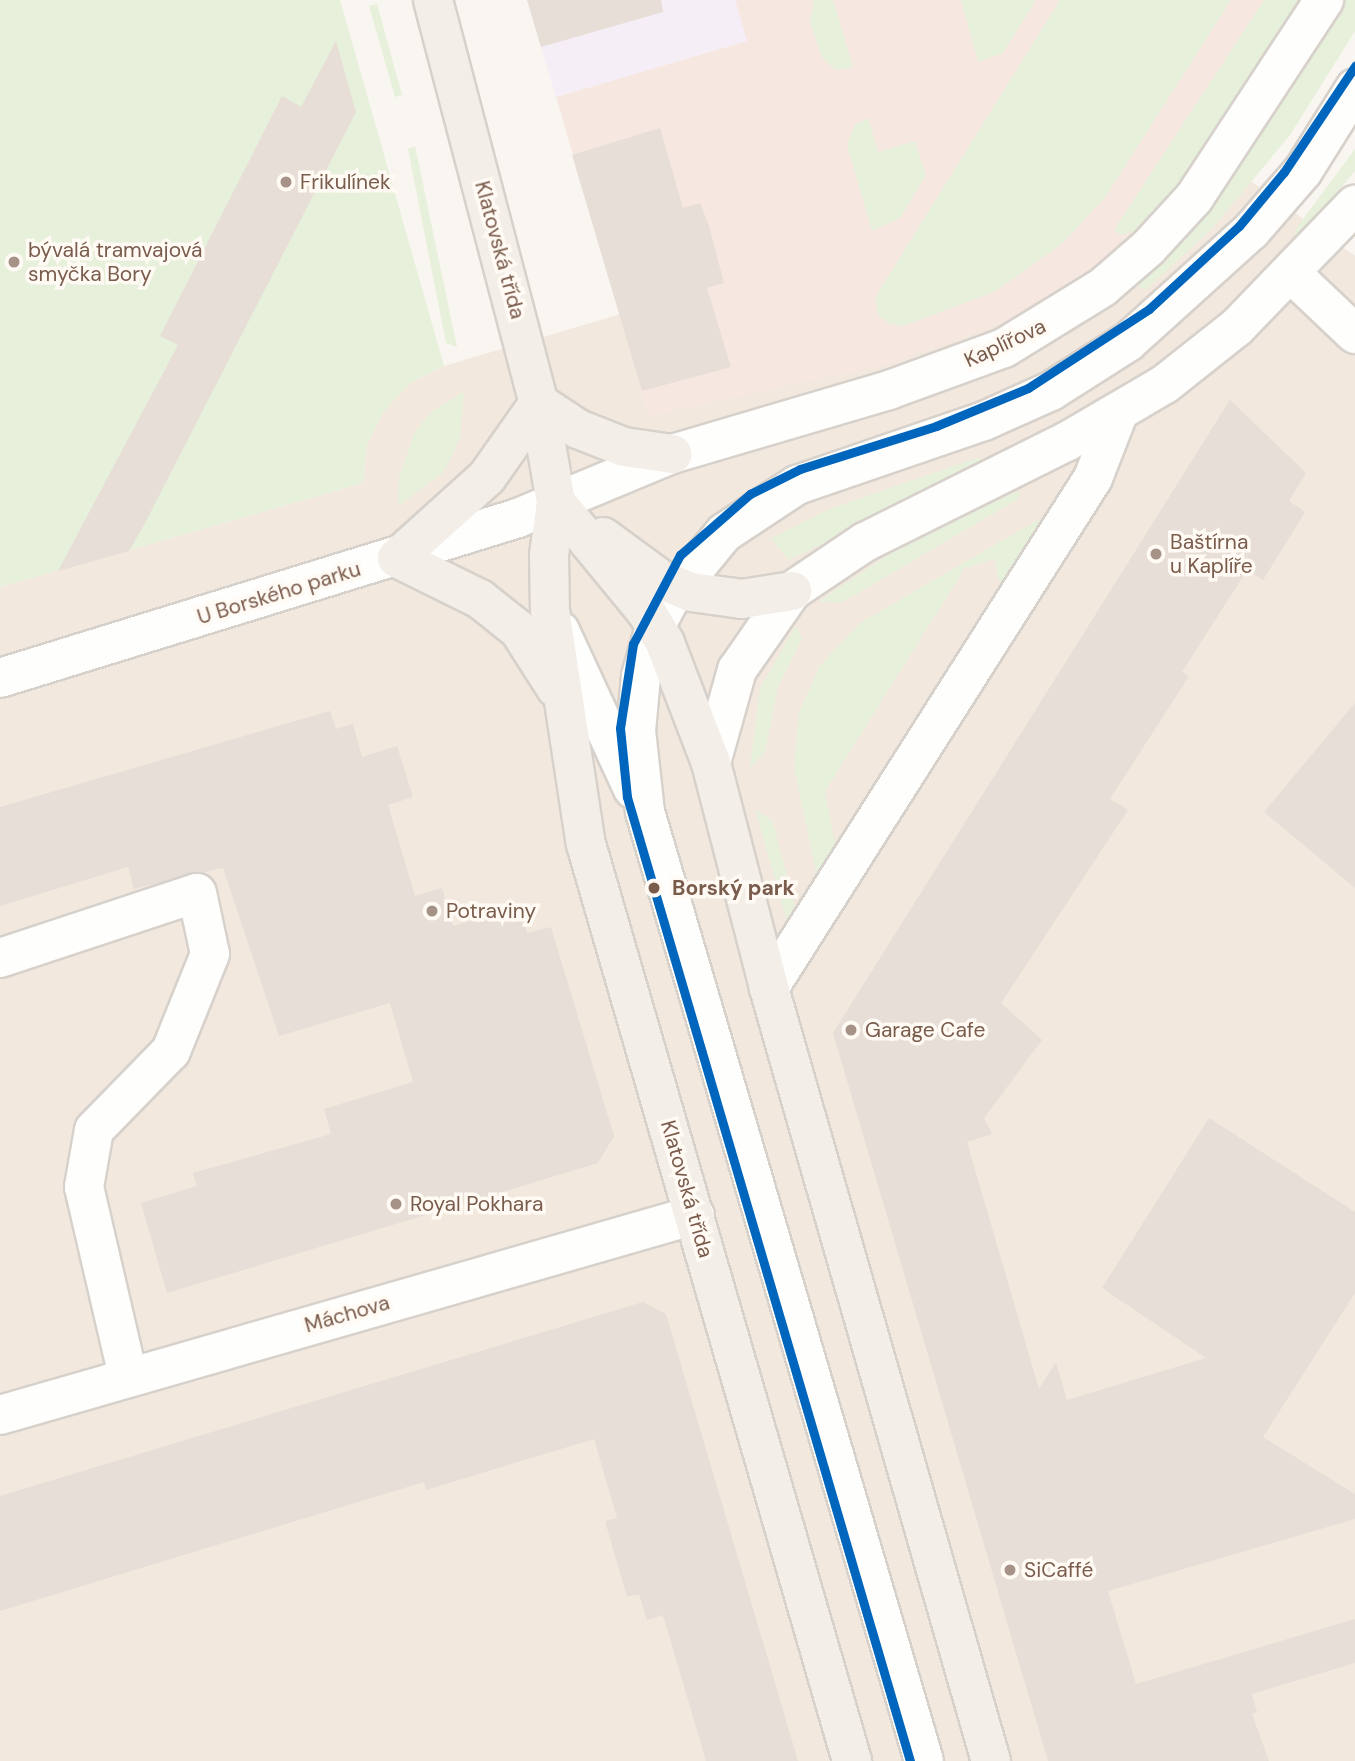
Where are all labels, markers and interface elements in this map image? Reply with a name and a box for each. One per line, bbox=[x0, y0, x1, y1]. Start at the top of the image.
place label: Frikulínek bbox=[300, 169, 391, 195]
marker: Frikulínek bbox=[278, 174, 294, 190]
street label: Klatovská třída bbox=[469, 178, 531, 322]
place label: bývalá tramvajová smyčka Bory bbox=[28, 237, 203, 287]
marker: bývalá tramvajová smyčka Bory bbox=[6, 254, 22, 270]
street label: Kaplířova bbox=[960, 313, 1050, 373]
place label: Baštírna u Kaplíře bbox=[1170, 529, 1253, 579]
marker: Baštírna u Kaplíře bbox=[1148, 546, 1164, 562]
street label: U Borského parku bbox=[194, 556, 364, 630]
place label: Borský park bbox=[672, 875, 795, 901]
marker: Borský park bbox=[643, 877, 665, 899]
place label: Potraviny bbox=[446, 898, 536, 924]
marker: Potraviny bbox=[424, 903, 440, 919]
place label: Garage Cafe bbox=[865, 1017, 985, 1043]
marker: Garage Cafe bbox=[843, 1022, 859, 1038]
street label: Klatovská třída bbox=[655, 1117, 719, 1261]
place label: Royal Pokhara bbox=[410, 1191, 543, 1217]
marker: Royal Pokhara bbox=[388, 1196, 404, 1212]
street label: Máchova bbox=[302, 1290, 392, 1338]
place label: SiCaffé bbox=[1024, 1557, 1093, 1583]
marker: SiCaffé bbox=[1002, 1562, 1018, 1578]

